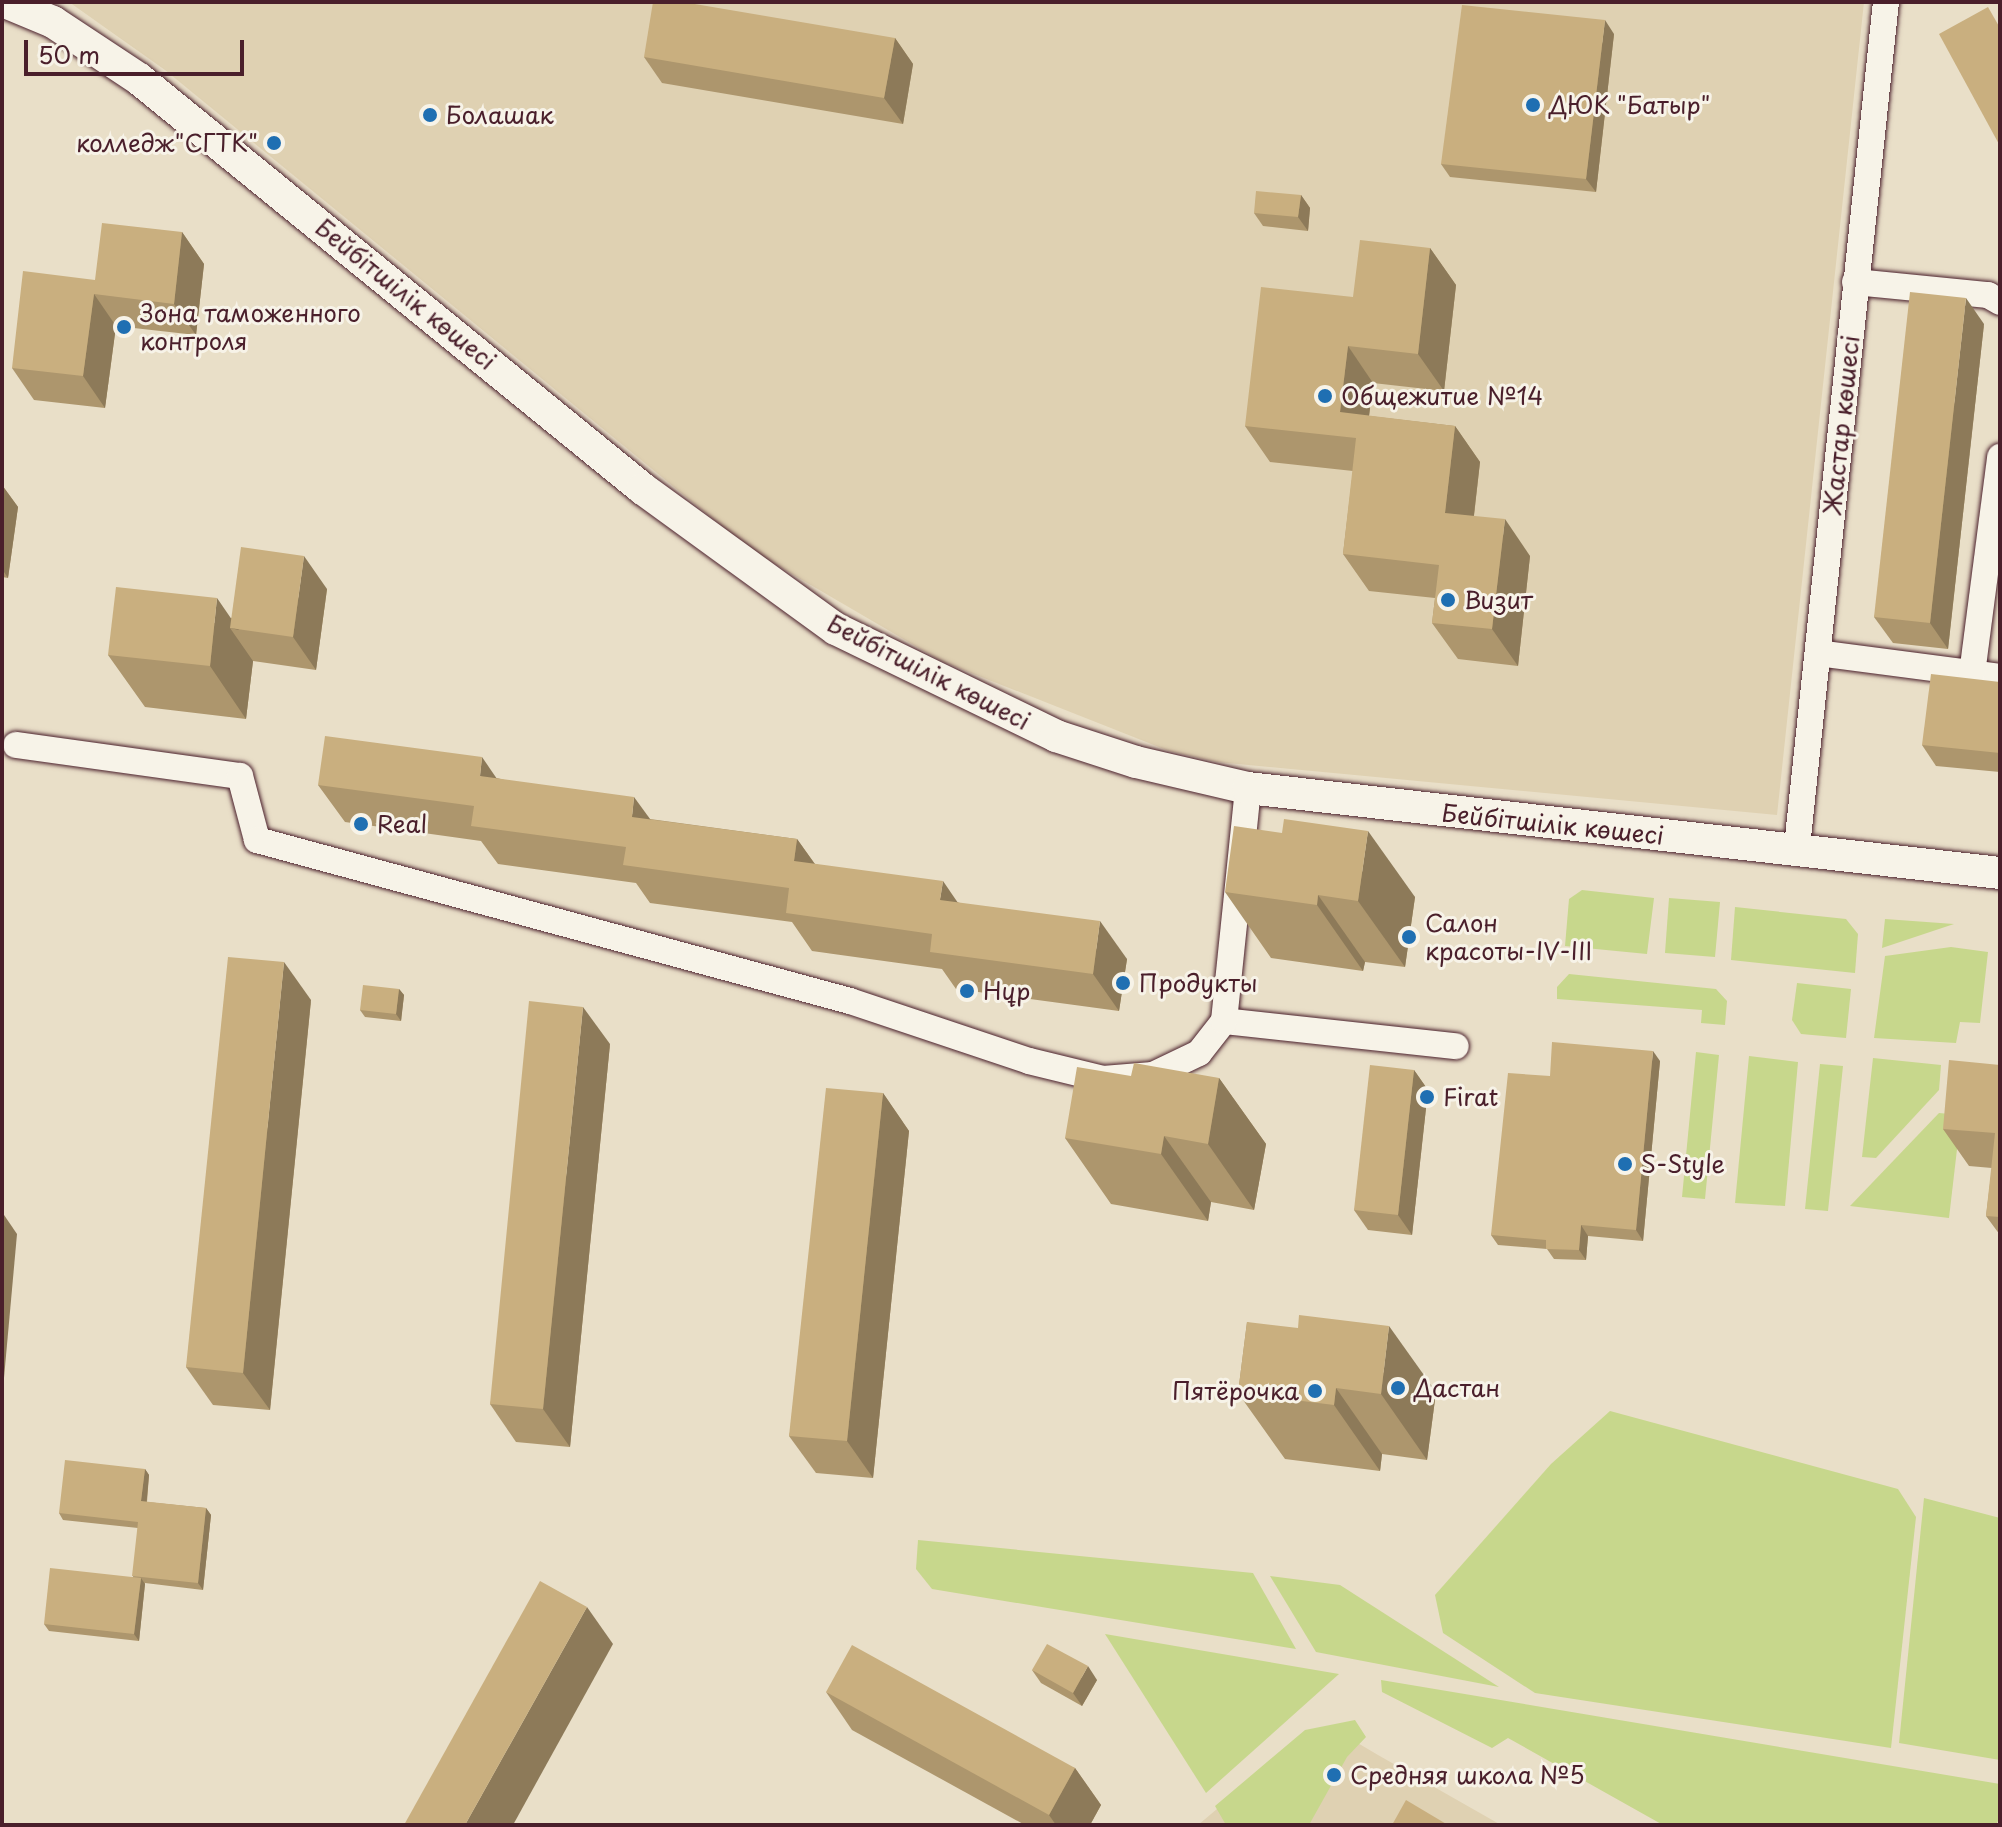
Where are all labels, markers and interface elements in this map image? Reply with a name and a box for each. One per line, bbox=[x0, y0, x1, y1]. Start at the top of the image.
scale bar bbox=[28, 24, 248, 74]
text: 50 m bbox=[38, 36, 100, 72]
place label: ДЮК "Батыр" bbox=[1549, 91, 1712, 119]
marker: ДЮК "Батыр" bbox=[1524, 96, 1542, 114]
place label: Болашак bbox=[446, 101, 554, 129]
marker: Болашак bbox=[421, 106, 439, 124]
place label: колледж"СГТК" bbox=[76, 129, 258, 157]
marker: колледж"СГТК" bbox=[265, 134, 283, 152]
street label: Бейбітшілік көшесі bbox=[310, 212, 502, 376]
place label: Зона таможенного контроля bbox=[140, 299, 361, 355]
marker: Зона таможенного контроля bbox=[115, 318, 133, 336]
street label: Жастар көшесі bbox=[1817, 334, 1865, 516]
place label: Общежитие №14 bbox=[1341, 382, 1542, 410]
marker: Общежитие №14 bbox=[1316, 387, 1334, 405]
place label: Визит bbox=[1464, 586, 1533, 614]
marker: Визит bbox=[1439, 591, 1457, 609]
street label: Бейбітшілік көшесі bbox=[823, 608, 1035, 736]
street label: Бейбітшілік көшесі bbox=[1440, 798, 1666, 850]
place label: Real bbox=[377, 810, 427, 838]
marker: Real bbox=[352, 815, 370, 833]
place label: Салон красоты-IV-III bbox=[1425, 909, 1592, 965]
marker: Салон красоты-IV-III bbox=[1400, 928, 1418, 946]
place label: Продукты bbox=[1139, 969, 1258, 997]
marker: Продукты bbox=[1114, 974, 1132, 992]
place label: Нұр bbox=[983, 977, 1030, 1005]
marker: Нұр bbox=[958, 982, 976, 1000]
place label: Firat bbox=[1443, 1083, 1498, 1111]
marker: Firat bbox=[1418, 1088, 1436, 1106]
place label: S-Style bbox=[1641, 1150, 1725, 1178]
marker: S-Style bbox=[1616, 1155, 1634, 1173]
place label: Дастан bbox=[1414, 1374, 1500, 1402]
place label: Пятёрочка bbox=[1172, 1377, 1299, 1405]
marker: Дастан bbox=[1389, 1379, 1407, 1397]
marker: Пятёрочка bbox=[1306, 1382, 1324, 1400]
place label: Средняя школа №5 bbox=[1350, 1761, 1586, 1789]
marker: Средняя школа №5 bbox=[1325, 1766, 1343, 1784]

